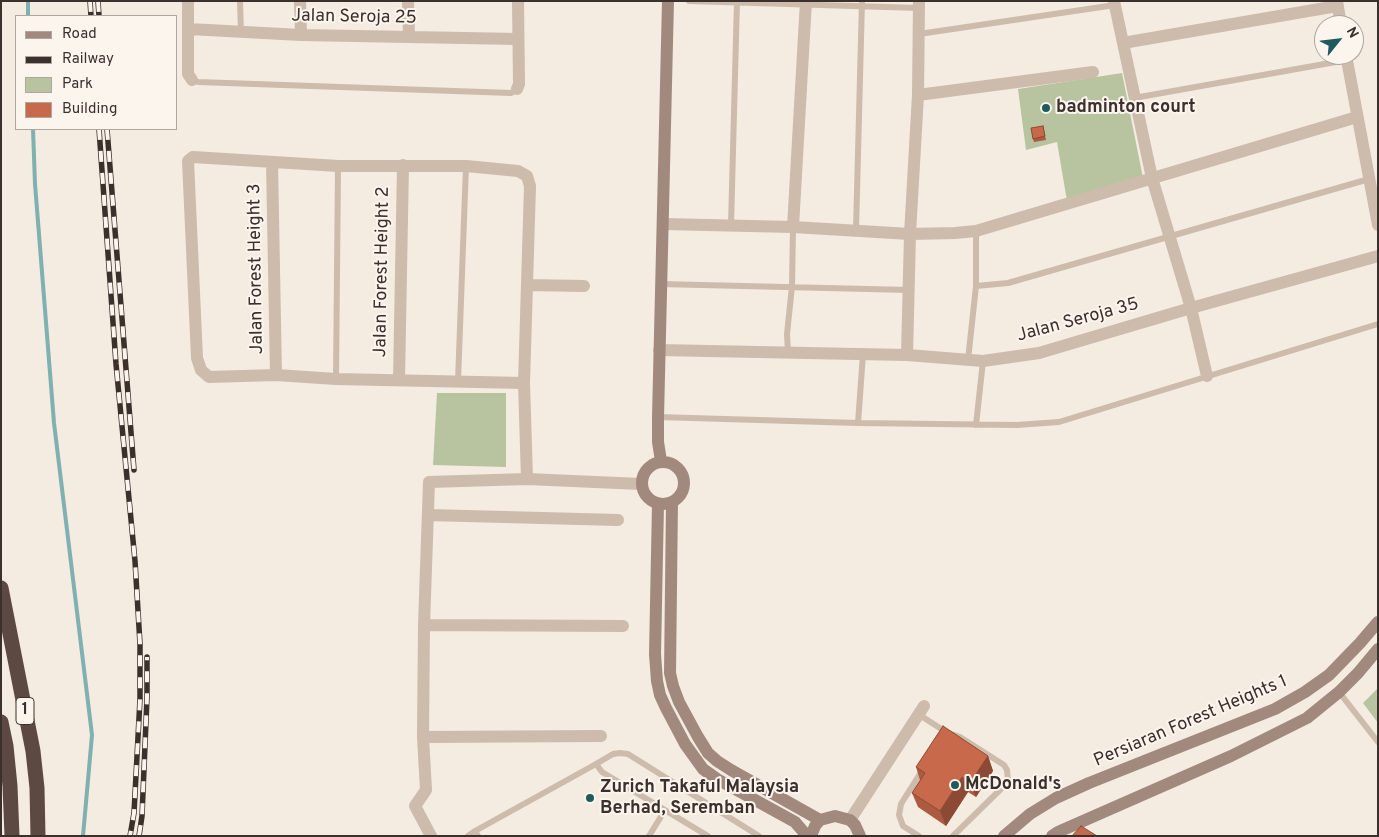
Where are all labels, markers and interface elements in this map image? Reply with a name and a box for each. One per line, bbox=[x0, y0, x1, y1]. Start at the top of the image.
street label: Jalan Seroja 25 bbox=[291, 6, 417, 30]
legend bbox=[15, 15, 178, 130]
north arrow bbox=[1314, 15, 1364, 65]
text: N bbox=[1342, 24, 1362, 41]
text: Road bbox=[62, 25, 97, 44]
text: Railway bbox=[62, 50, 114, 69]
text: Park bbox=[62, 75, 93, 94]
place label: badminton court bbox=[1056, 97, 1196, 119]
text: Building bbox=[62, 100, 117, 119]
marker: badminton court bbox=[1040, 102, 1052, 114]
street label: Jalan Forest Height 3 bbox=[245, 183, 269, 355]
street label: Jalan Forest Height 2 bbox=[371, 186, 395, 358]
street label: Jalan Seroja 35 bbox=[1015, 294, 1141, 348]
street label: Persiaran Forest Heights 1 bbox=[1091, 671, 1291, 773]
road number: 1 bbox=[16, 698, 34, 724]
place label: McDonald's bbox=[965, 774, 1061, 796]
place label: Zurich Takaful Malaysia Berhad, Seremban bbox=[600, 777, 799, 820]
marker: McDonald's bbox=[949, 779, 961, 791]
marker: Zurich Takaful Malaysia Berhad, Seremban bbox=[584, 792, 596, 804]

